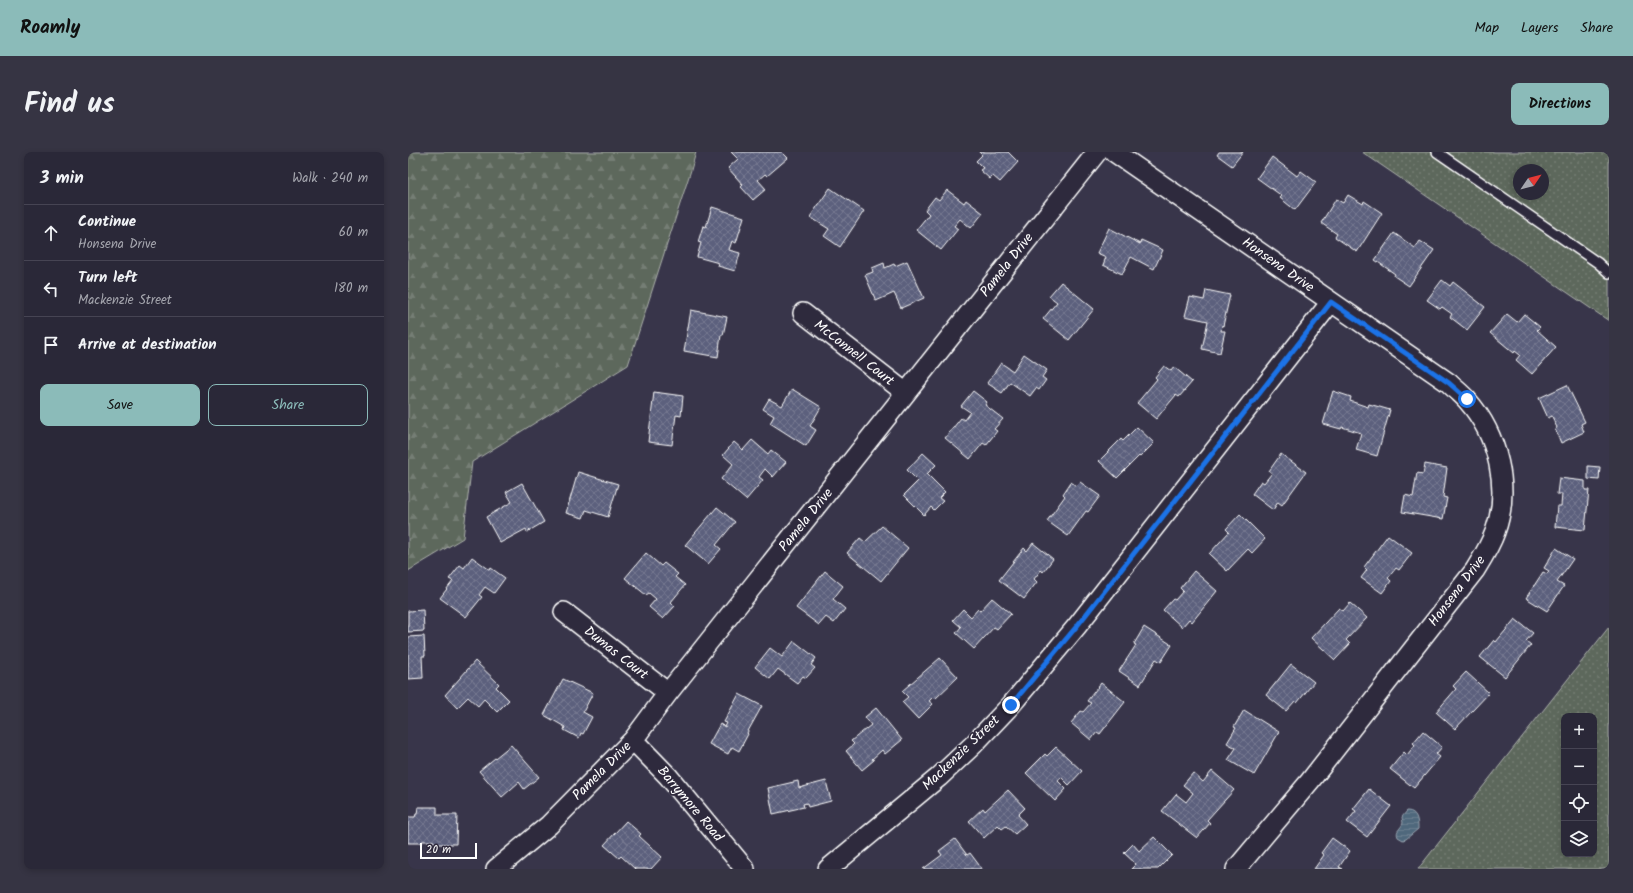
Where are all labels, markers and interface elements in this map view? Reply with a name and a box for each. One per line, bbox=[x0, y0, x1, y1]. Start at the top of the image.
text: Roamly bbox=[20, 13, 80, 43]
text: Map bbox=[1475, 17, 1499, 39]
text: Layers bbox=[1521, 17, 1559, 39]
text: Share bbox=[1581, 17, 1613, 39]
text: Find us bbox=[24, 82, 115, 127]
button: Directions bbox=[1511, 83, 1609, 125]
north arrow bbox=[1513, 164, 1549, 200]
text: 3 min bbox=[40, 165, 84, 192]
text: Walk · 240 m bbox=[292, 168, 368, 189]
text: Continue bbox=[78, 210, 136, 234]
icon: ahead bbox=[40, 222, 62, 244]
text: 60 m bbox=[339, 222, 368, 243]
street label: Pamela Drive bbox=[975, 228, 1040, 302]
street label: Honsena Drive bbox=[1237, 232, 1319, 299]
text: Honsena Drive bbox=[78, 234, 156, 255]
text: Turn left bbox=[78, 266, 138, 290]
icon: left bbox=[40, 278, 62, 300]
text: 180 m bbox=[334, 278, 368, 299]
text: Mackenzie Street bbox=[78, 290, 172, 311]
street label: McConnell Court bbox=[809, 314, 900, 392]
text: Arrive at destination bbox=[78, 333, 217, 357]
icon: arrive bbox=[40, 334, 62, 356]
button: Save bbox=[40, 384, 200, 426]
button: Share bbox=[208, 384, 368, 426]
route start bbox=[1458, 390, 1476, 408]
street label: Pamela Drive bbox=[773, 483, 839, 557]
street label: Honsena Drive bbox=[1423, 550, 1492, 631]
street label: Dumas Court bbox=[579, 621, 653, 686]
route end bbox=[1002, 696, 1020, 714]
street label: Mackenzie Street bbox=[917, 710, 1005, 796]
map controls bbox=[1561, 713, 1597, 857]
button: + bbox=[1561, 713, 1597, 749]
street label: Pamela Drive bbox=[567, 736, 637, 806]
button: − bbox=[1561, 749, 1597, 785]
street label: Barrymore Road bbox=[652, 761, 729, 848]
button: locate bbox=[1561, 785, 1597, 821]
button: layers bbox=[1561, 821, 1597, 857]
scale bar bbox=[420, 841, 477, 860]
text: 20 m bbox=[426, 841, 451, 859]

